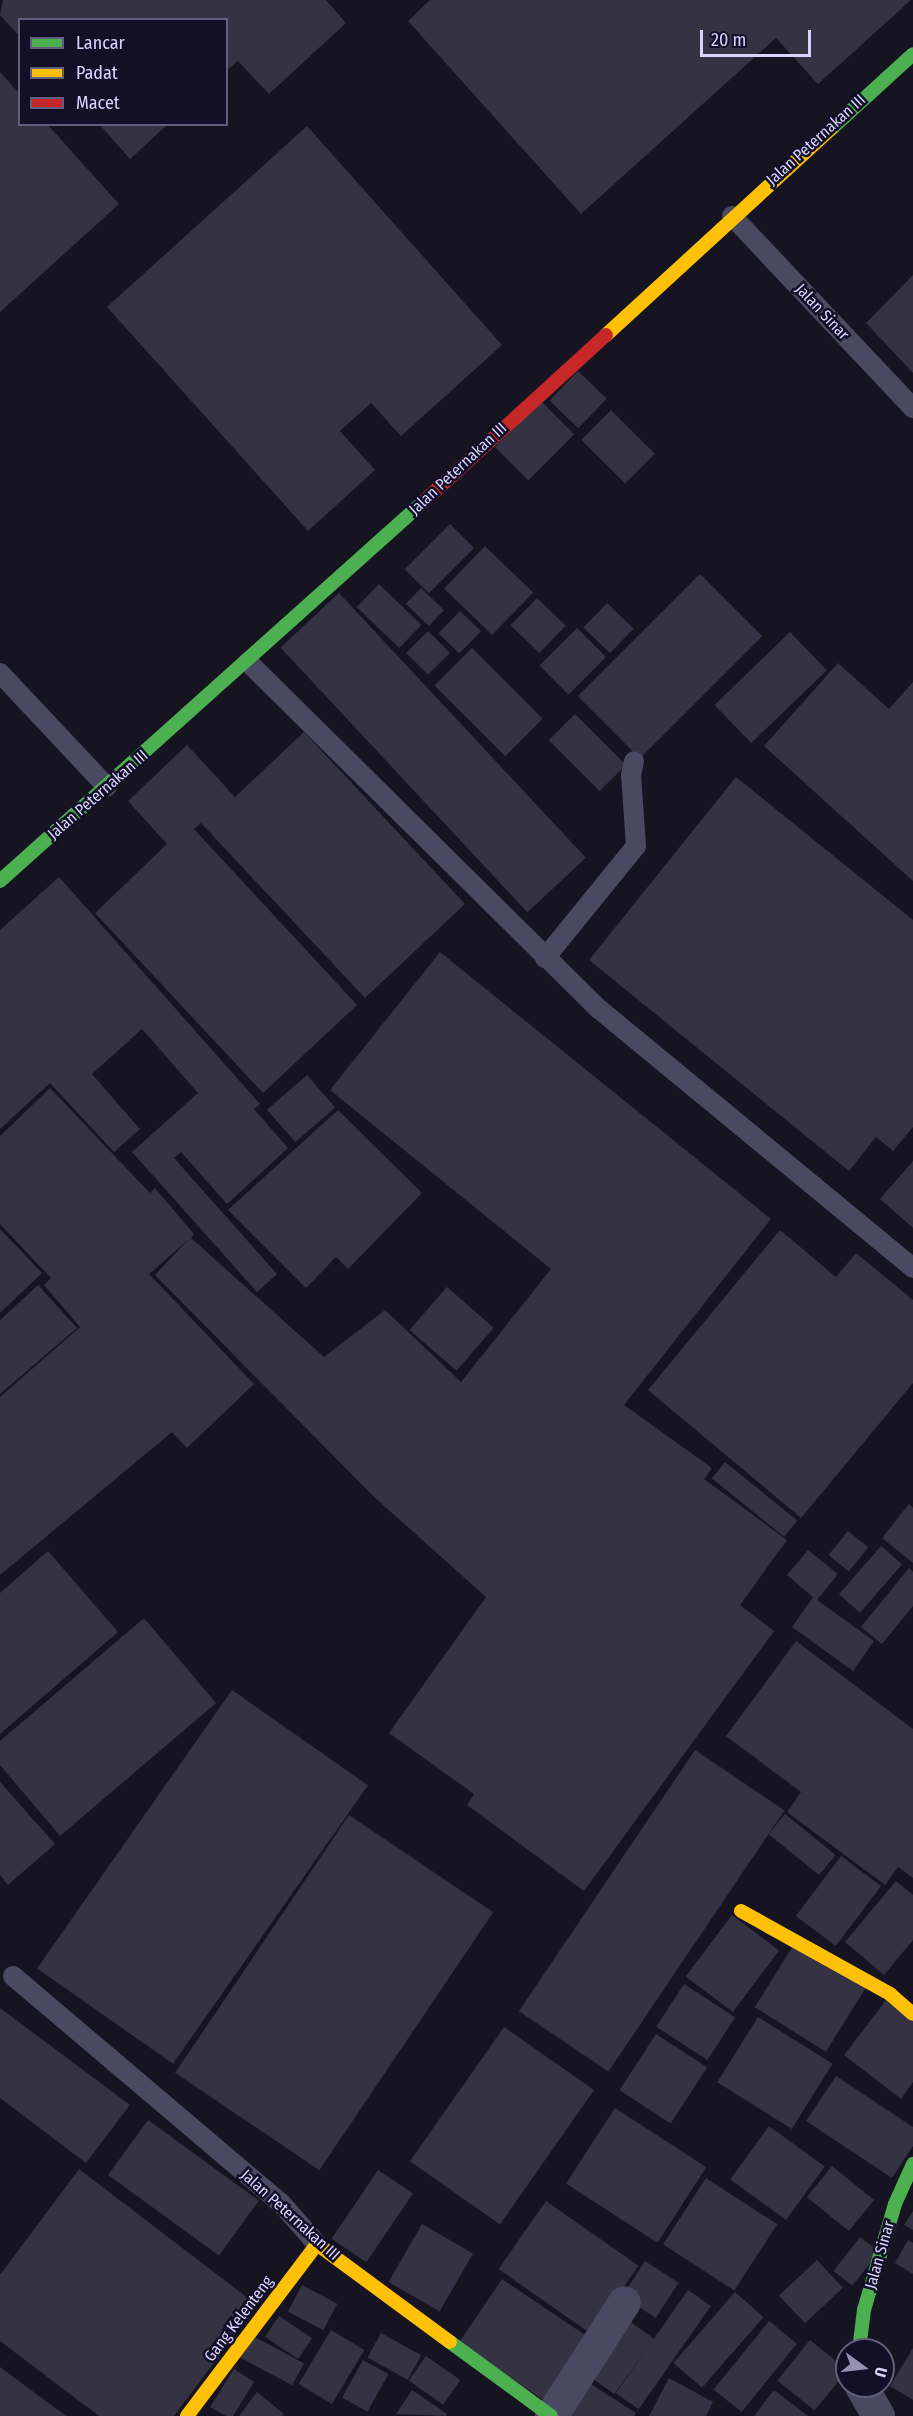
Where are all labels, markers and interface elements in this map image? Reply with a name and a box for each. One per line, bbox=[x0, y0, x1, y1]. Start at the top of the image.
legend bbox=[18, 18, 228, 126]
scale bar bbox=[703, 18, 814, 56]
text: 20 m bbox=[711, 29, 746, 51]
text: Lancar bbox=[76, 32, 125, 54]
text: Padat bbox=[76, 62, 118, 84]
street label: Jalan Peternakan III bbox=[763, 91, 869, 189]
text: Macet bbox=[76, 92, 120, 114]
street label: Jalan Sinar bbox=[791, 280, 853, 344]
street label: Jalan Peternakan III bbox=[405, 419, 511, 519]
street label: Jalan Peternakan III bbox=[44, 746, 152, 844]
street label: Jalan Peternakan III bbox=[237, 2166, 343, 2264]
street label: Jalan Sinar bbox=[861, 2219, 899, 2291]
street label: Gang Kelenteng bbox=[201, 2272, 277, 2366]
north arrow bbox=[835, 2338, 895, 2398]
text: U bbox=[871, 2365, 891, 2379]

